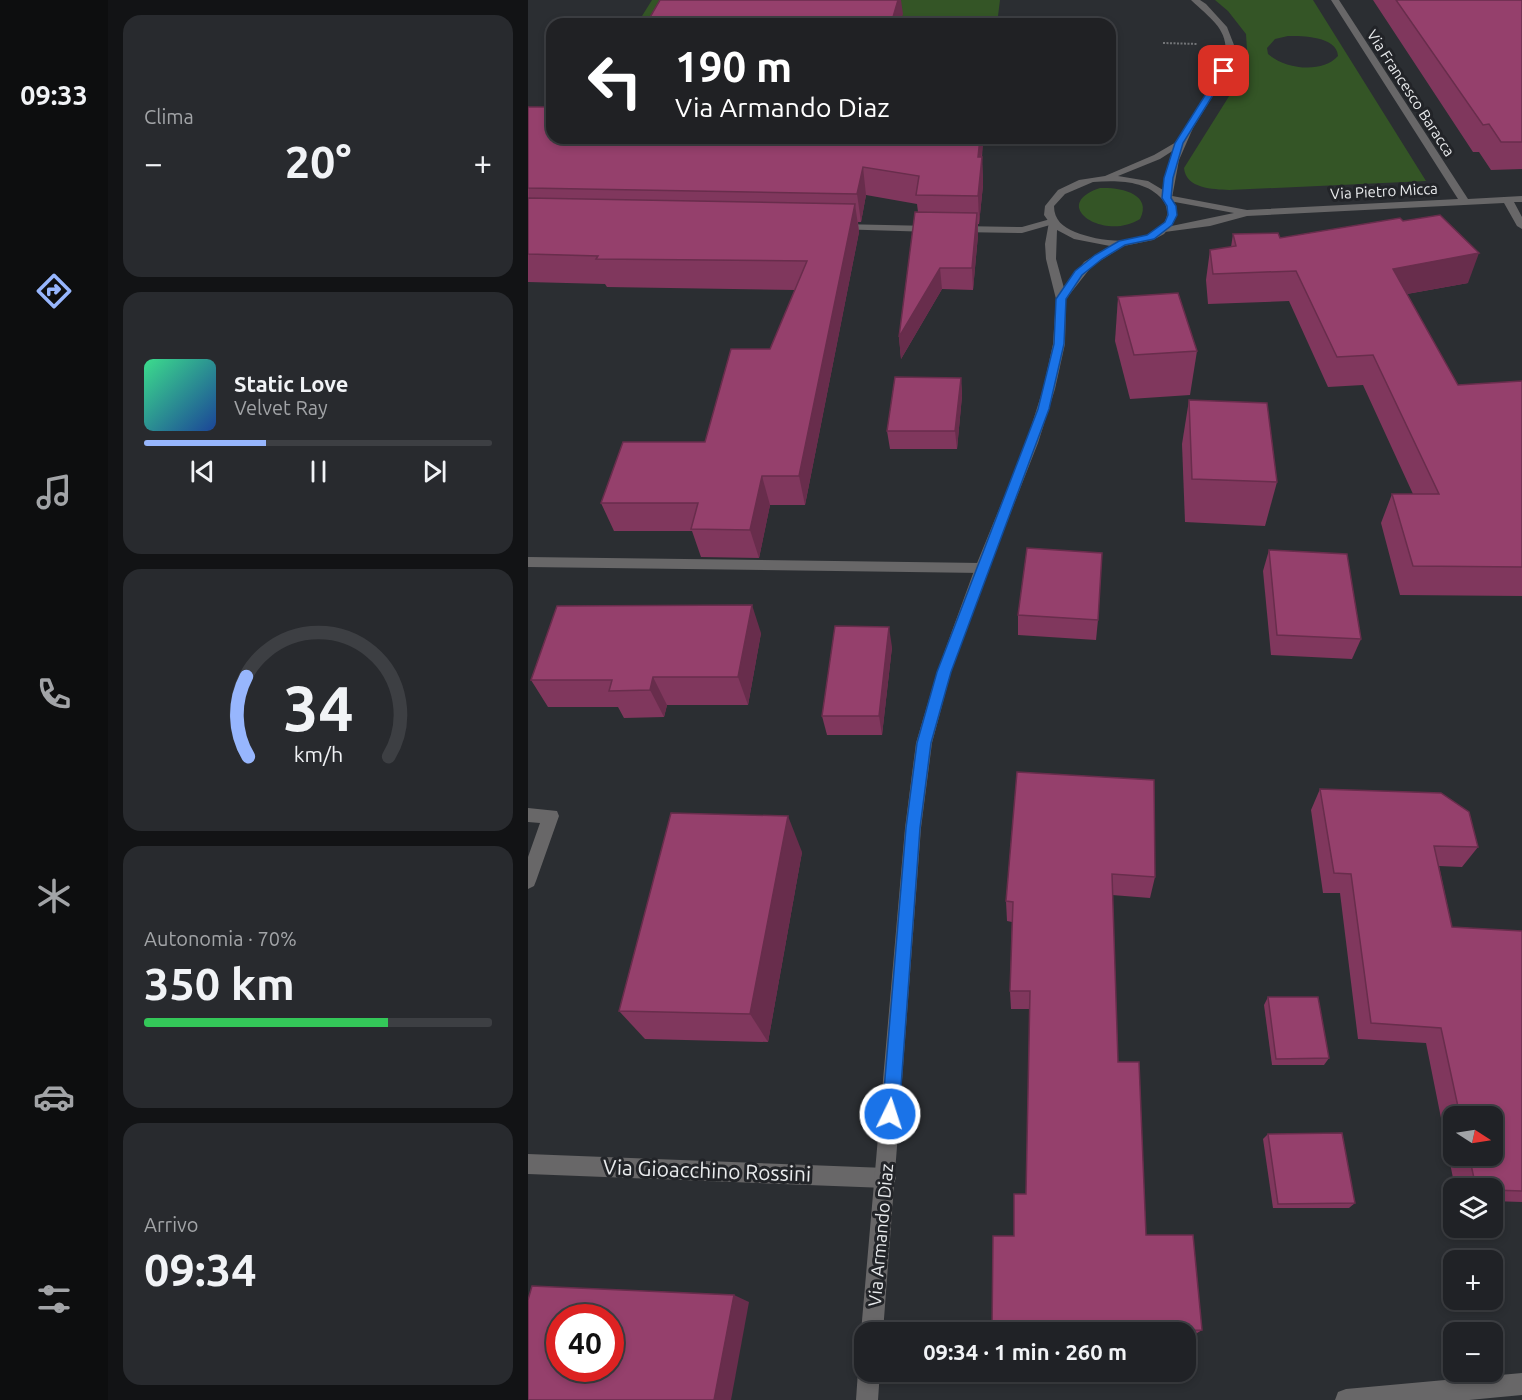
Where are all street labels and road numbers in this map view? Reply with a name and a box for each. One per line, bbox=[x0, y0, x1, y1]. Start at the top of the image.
street label: Via Francesco Baracca bbox=[1364, 27, 1458, 159]
street label: Via Pietro Micca bbox=[1330, 180, 1438, 202]
street label: Via Gioacchino Rossini bbox=[603, 1154, 811, 1186]
street label: Via Armando Diaz bbox=[864, 1163, 896, 1307]

